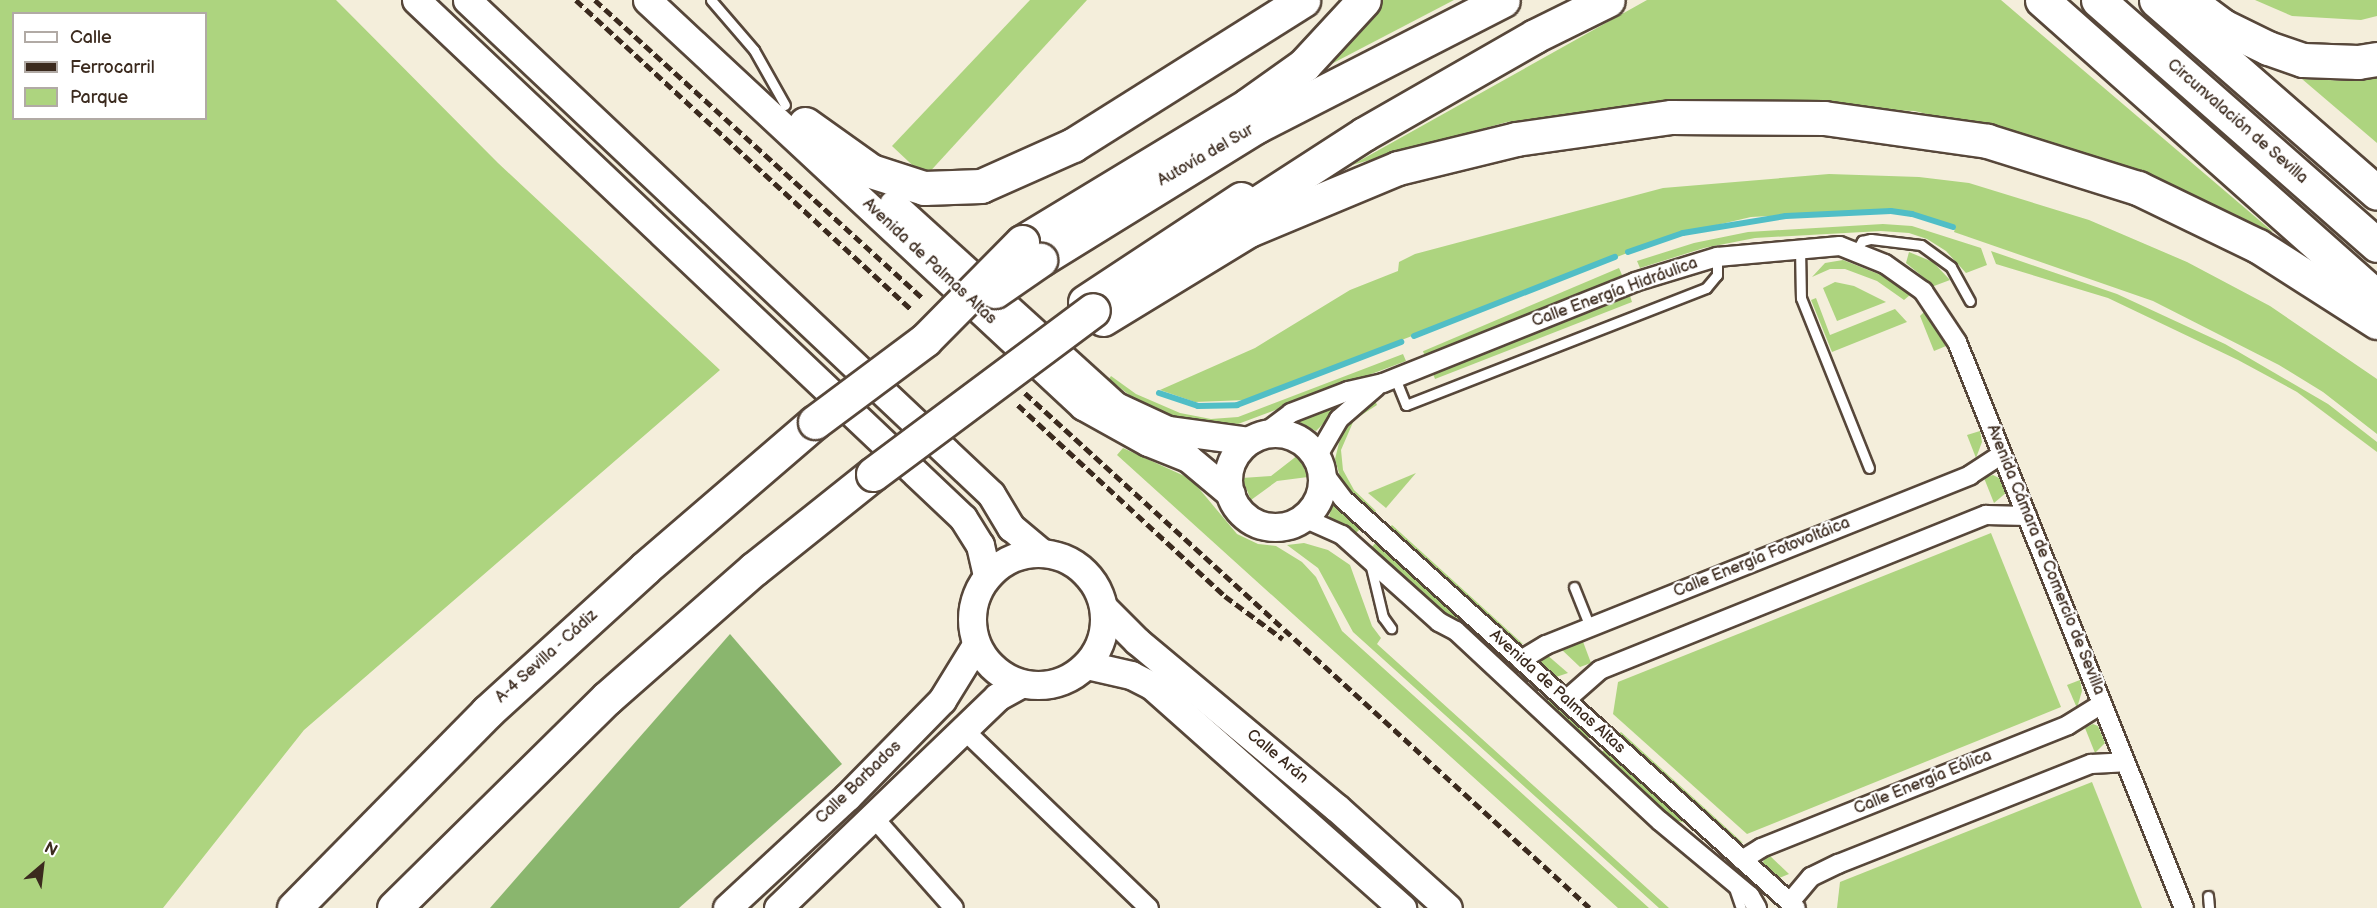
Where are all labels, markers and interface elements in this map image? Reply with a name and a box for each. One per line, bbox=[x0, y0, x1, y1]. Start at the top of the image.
legend bbox=[12, 12, 207, 120]
text: Calle bbox=[70, 27, 112, 48]
street label: Circunvalación de Sevilla bbox=[2163, 56, 2311, 188]
text: Ferrocarril bbox=[70, 57, 155, 78]
text: Parque bbox=[70, 87, 128, 108]
street label: Autovía del Sur bbox=[1155, 121, 1257, 191]
street label: Avenida de Palmas Altas bbox=[858, 195, 1000, 329]
street label: Calle Energía Hidráulica bbox=[1529, 254, 1701, 332]
street label: Avenida Cámara de Comercio de Sevilla bbox=[1982, 422, 2108, 698]
street label: Calle Energía Fotovoltáica bbox=[1671, 514, 1853, 602]
street label: A-4 Sevilla - Cádiz bbox=[492, 606, 602, 708]
street label: Avenida de Palmas Altas bbox=[1485, 626, 1629, 758]
street label: Calle Arán bbox=[1242, 726, 1312, 788]
street label: Calle Barbados bbox=[812, 737, 906, 829]
street label: Calle Energía Eólica bbox=[1851, 747, 1995, 819]
north arrow bbox=[12, 836, 72, 896]
text: N bbox=[41, 838, 60, 861]

